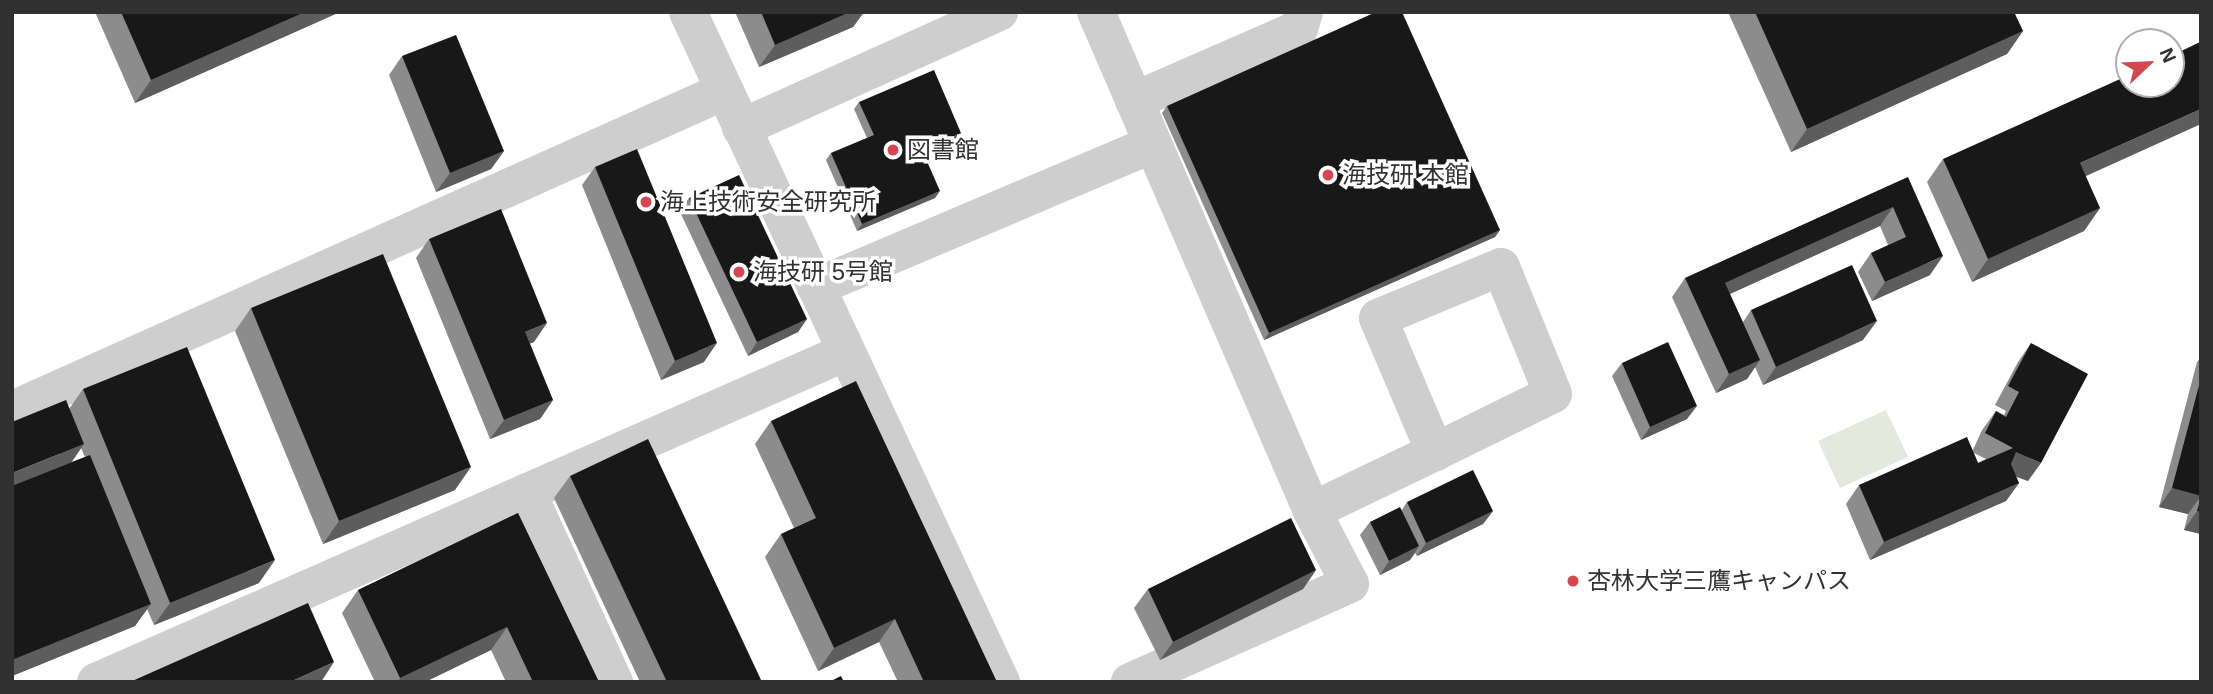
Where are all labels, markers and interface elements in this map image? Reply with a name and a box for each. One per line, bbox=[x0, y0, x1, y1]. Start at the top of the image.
north arrow bbox=[2115, 28, 2185, 98]
text: N bbox=[2156, 45, 2180, 66]
place label: 図書館 bbox=[907, 136, 979, 164]
marker: 図書館 bbox=[885, 142, 901, 158]
place label: 海技研 本館 bbox=[1342, 161, 1469, 189]
marker: 海技研 本館 bbox=[1320, 167, 1336, 183]
place label: 海上技術安全研究所 bbox=[660, 188, 876, 216]
marker: 海上技術安全研究所 bbox=[638, 194, 654, 210]
place label: 海技研 5号館 bbox=[753, 258, 893, 286]
marker: 海技研 5号館 bbox=[731, 264, 747, 280]
place label: 杏林大学三鷹キャンパス bbox=[1587, 567, 1851, 595]
marker: 杏林大学三鷹キャンパス bbox=[1565, 573, 1581, 589]

